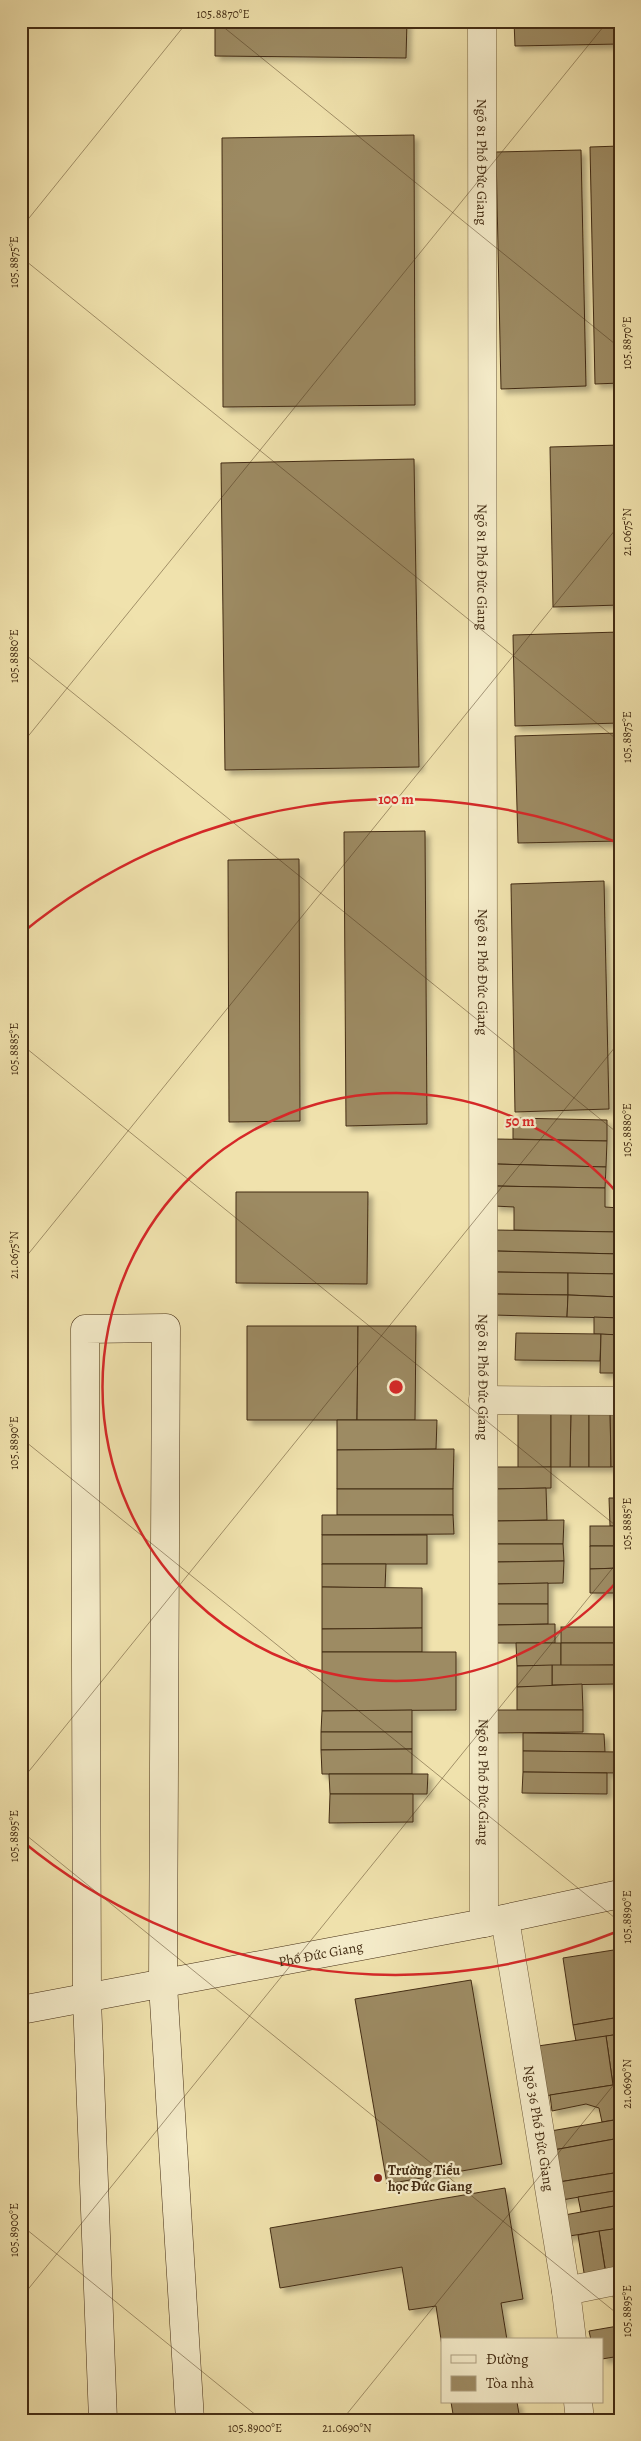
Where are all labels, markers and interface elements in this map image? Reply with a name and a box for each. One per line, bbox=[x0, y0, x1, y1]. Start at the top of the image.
text: 105.8870°E bbox=[196, 6, 250, 22]
street label: Ngõ 81 Phố Đức Giang bbox=[473, 99, 492, 225]
text: 105.8875°E bbox=[6, 236, 22, 288]
text: 105.8870°E bbox=[619, 316, 635, 370]
street label: Ngõ 81 Phố Đức Giang bbox=[473, 504, 492, 630]
text: 21.0675°N bbox=[619, 508, 635, 556]
text: 105.8880°E bbox=[6, 629, 22, 683]
text: 105.8875°E bbox=[619, 711, 635, 763]
text: 100 m bbox=[378, 789, 414, 809]
street label: Ngõ 81 Phố Đức Giang bbox=[473, 909, 493, 1035]
text: 105.8885°E bbox=[6, 1023, 22, 1075]
text: 105.8880°E bbox=[619, 1103, 635, 1157]
text: 50 m bbox=[505, 1111, 535, 1131]
text: 21.0675°N bbox=[6, 1231, 22, 1279]
street label: Ngõ 81 Phố Đức Giang bbox=[474, 1314, 493, 1440]
centre of rings bbox=[387, 1378, 405, 1396]
text: 105.8890°E bbox=[6, 1416, 22, 1470]
text: 105.8885°E bbox=[619, 1498, 635, 1550]
street label: Ngõ 81 Phố Đức Giang bbox=[474, 1719, 493, 1845]
text: 105.8895°E bbox=[6, 1810, 22, 1862]
text: 105.8890°E bbox=[619, 1890, 635, 1944]
street label: Phố Đức Giang bbox=[277, 1936, 365, 1971]
text: 21.0690°N bbox=[619, 2059, 635, 2109]
street label: Ngõ 36 Phố Đức Giang bbox=[520, 2064, 559, 2193]
place label: Trường Tiểu học Đức Giang bbox=[388, 2161, 473, 2196]
marker: Trường Tiểu học Đức Giang bbox=[372, 2172, 384, 2184]
text: 105.8900°E bbox=[6, 2203, 22, 2257]
text: 105.8895°E bbox=[619, 2285, 635, 2337]
legend bbox=[441, 2338, 604, 2404]
text: Đường bbox=[486, 2349, 529, 2369]
text: Tòa nhà bbox=[486, 2373, 534, 2393]
text: 105.8900°E bbox=[228, 2420, 282, 2436]
text: 21.0690°N bbox=[322, 2420, 372, 2436]

